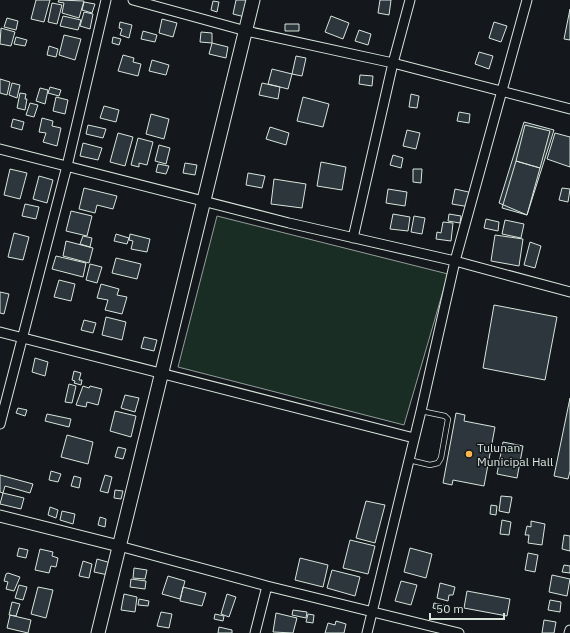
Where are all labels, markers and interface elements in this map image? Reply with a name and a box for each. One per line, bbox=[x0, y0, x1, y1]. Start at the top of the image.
place label: Tulunan Municipal Hall bbox=[477, 440, 553, 469]
marker: Tulunan Municipal Hall bbox=[464, 449, 474, 459]
scale bar bbox=[430, 595, 504, 621]
text: 50 m bbox=[436, 601, 464, 616]

